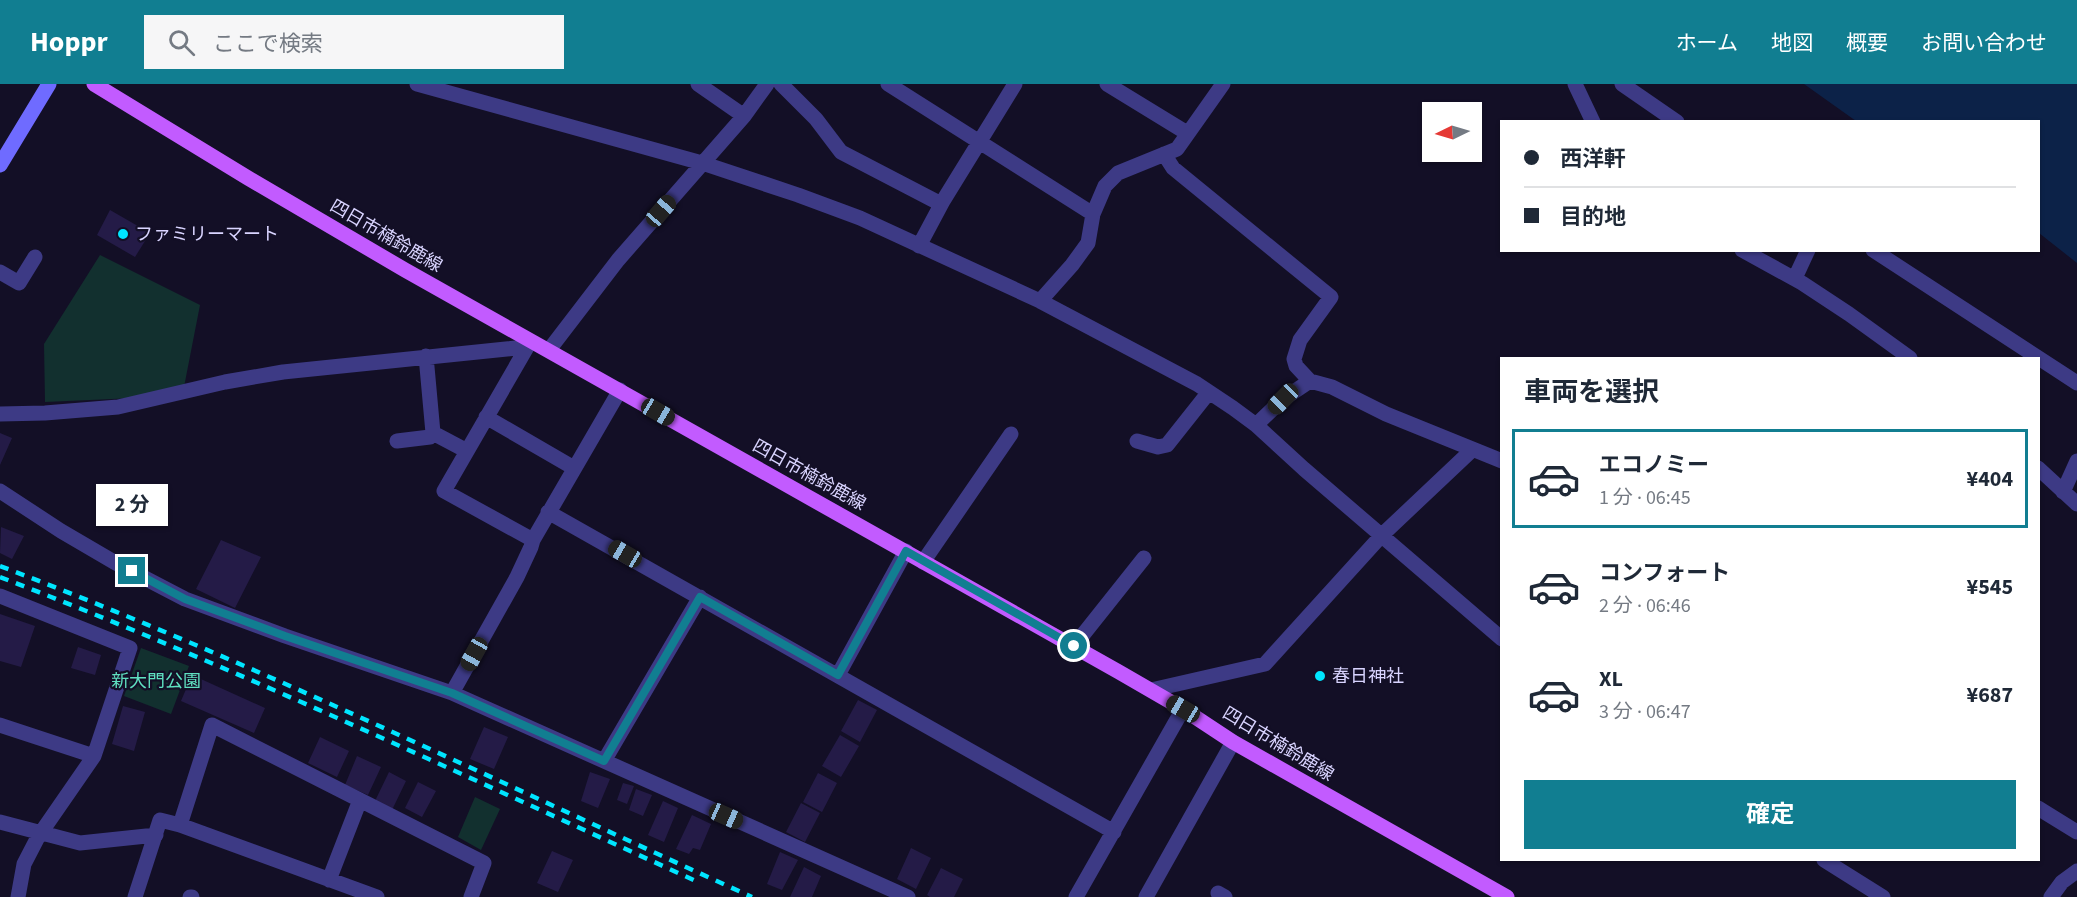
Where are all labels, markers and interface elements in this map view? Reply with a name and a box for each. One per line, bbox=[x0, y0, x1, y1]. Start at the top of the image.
search box bbox=[144, 15, 564, 69]
text: Hoppr bbox=[30, 22, 108, 62]
icon: search bbox=[165, 26, 198, 59]
text: ここで検索 bbox=[213, 28, 323, 60]
text: ホーム bbox=[1676, 28, 1738, 58]
text: 地図 bbox=[1771, 28, 1813, 58]
text: 概要 bbox=[1846, 28, 1888, 58]
text: お問い合わせ bbox=[1921, 28, 2047, 58]
north arrow bbox=[1422, 102, 1482, 162]
map controls bbox=[1422, 102, 1482, 162]
text: 西洋軒 bbox=[1560, 143, 1626, 175]
car bbox=[642, 192, 680, 230]
street label: 四日市楠鈴鹿線 bbox=[325, 194, 447, 278]
text: 目的地 bbox=[1560, 201, 1626, 233]
place label: ファミリーマート bbox=[135, 222, 279, 247]
marker: ファミリーマート bbox=[116, 227, 130, 241]
text: 車両を選択 bbox=[1524, 373, 1659, 412]
car bbox=[1264, 380, 1302, 418]
car bbox=[638, 395, 678, 429]
street label: 四日市楠鈴鹿線 bbox=[748, 434, 870, 516]
text: エコノミー bbox=[1599, 449, 1709, 481]
icon: car bbox=[1527, 452, 1581, 506]
text: ¥404 bbox=[1967, 463, 2013, 495]
callout: 2 分 bbox=[96, 484, 168, 526]
text: 1 分 · 06:45 bbox=[1599, 484, 1691, 512]
text: 2 分 bbox=[115, 491, 149, 519]
car bbox=[605, 537, 645, 571]
route end bbox=[118, 557, 145, 584]
text: コンフォート bbox=[1599, 557, 1730, 589]
icon: car bbox=[1527, 560, 1581, 614]
text: ¥545 bbox=[1967, 571, 2013, 603]
text: 2 分 · 06:46 bbox=[1599, 592, 1691, 620]
route start bbox=[1060, 632, 1087, 659]
car bbox=[457, 634, 491, 674]
text: XL bbox=[1599, 663, 1623, 695]
place label: 春日神社 bbox=[1332, 664, 1404, 689]
icon: car bbox=[1527, 668, 1581, 722]
park label: 新大門公園 bbox=[111, 669, 201, 694]
marker: 春日神社 bbox=[1313, 669, 1327, 683]
text: ¥687 bbox=[1967, 679, 2013, 711]
car bbox=[1163, 692, 1203, 726]
text: 3 分 · 06:47 bbox=[1599, 698, 1691, 726]
street label: 四日市楠鈴鹿線 bbox=[1218, 701, 1338, 787]
button: 確定 bbox=[1524, 780, 2016, 849]
car bbox=[706, 800, 746, 832]

